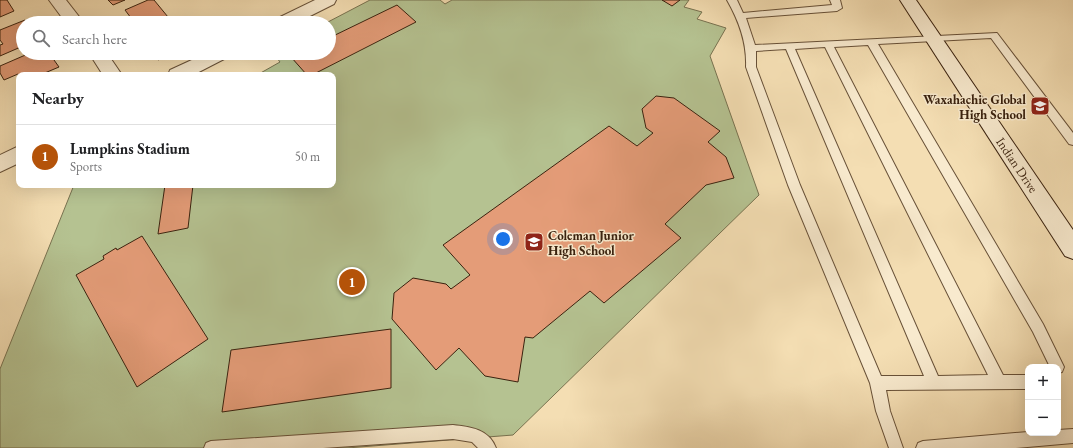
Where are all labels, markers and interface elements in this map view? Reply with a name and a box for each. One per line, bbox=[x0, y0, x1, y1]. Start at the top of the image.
search box bbox=[16, 16, 336, 60]
icon: search bbox=[30, 27, 52, 49]
text: Search here bbox=[62, 29, 127, 48]
text: Nearby bbox=[32, 87, 84, 109]
place label: Waxahachie Global High School bbox=[923, 91, 1026, 123]
school or university icon: Waxahachie Global High School bbox=[1029, 95, 1051, 117]
street label: Indian Drive bbox=[992, 134, 1042, 196]
text: Lumpkins Stadium bbox=[70, 139, 190, 158]
text: 1 bbox=[42, 148, 48, 165]
text: 50 m bbox=[295, 148, 320, 165]
text: Sports bbox=[70, 158, 102, 175]
place label: Coleman Junior High School bbox=[548, 227, 634, 259]
your location bbox=[493, 229, 513, 249]
school or university icon: Coleman Junior High School bbox=[523, 231, 545, 253]
pin: 1 bbox=[339, 267, 365, 297]
map controls bbox=[1025, 364, 1061, 436]
button: + bbox=[1025, 364, 1061, 400]
button: − bbox=[1025, 400, 1061, 436]

